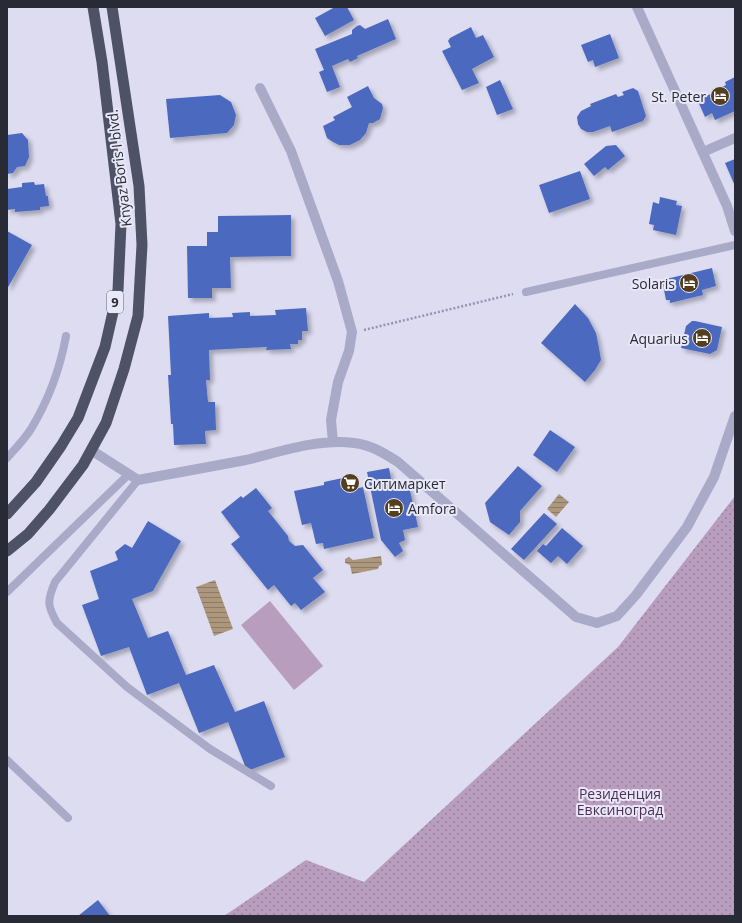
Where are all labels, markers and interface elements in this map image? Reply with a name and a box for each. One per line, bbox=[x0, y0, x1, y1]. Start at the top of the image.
hotel icon: St. Peter bbox=[709, 85, 731, 107]
place label: St. Peter bbox=[651, 87, 706, 106]
street label: Knyaz Boris I blvd. bbox=[102, 108, 136, 228]
hotel icon: Solaris bbox=[678, 272, 700, 294]
place label: Solaris bbox=[632, 274, 675, 293]
road number: 9 bbox=[107, 291, 123, 313]
hotel icon: Aquarius bbox=[691, 327, 713, 349]
place label: Aquarius bbox=[630, 329, 688, 348]
supermarket icon: Ситимаркет bbox=[339, 472, 361, 494]
place label: Ситимаркет bbox=[364, 474, 446, 493]
hotel icon: Amfora bbox=[383, 497, 405, 519]
place label: Amfora bbox=[408, 499, 456, 518]
park label: Резиденция Евксиноград bbox=[577, 784, 663, 819]

